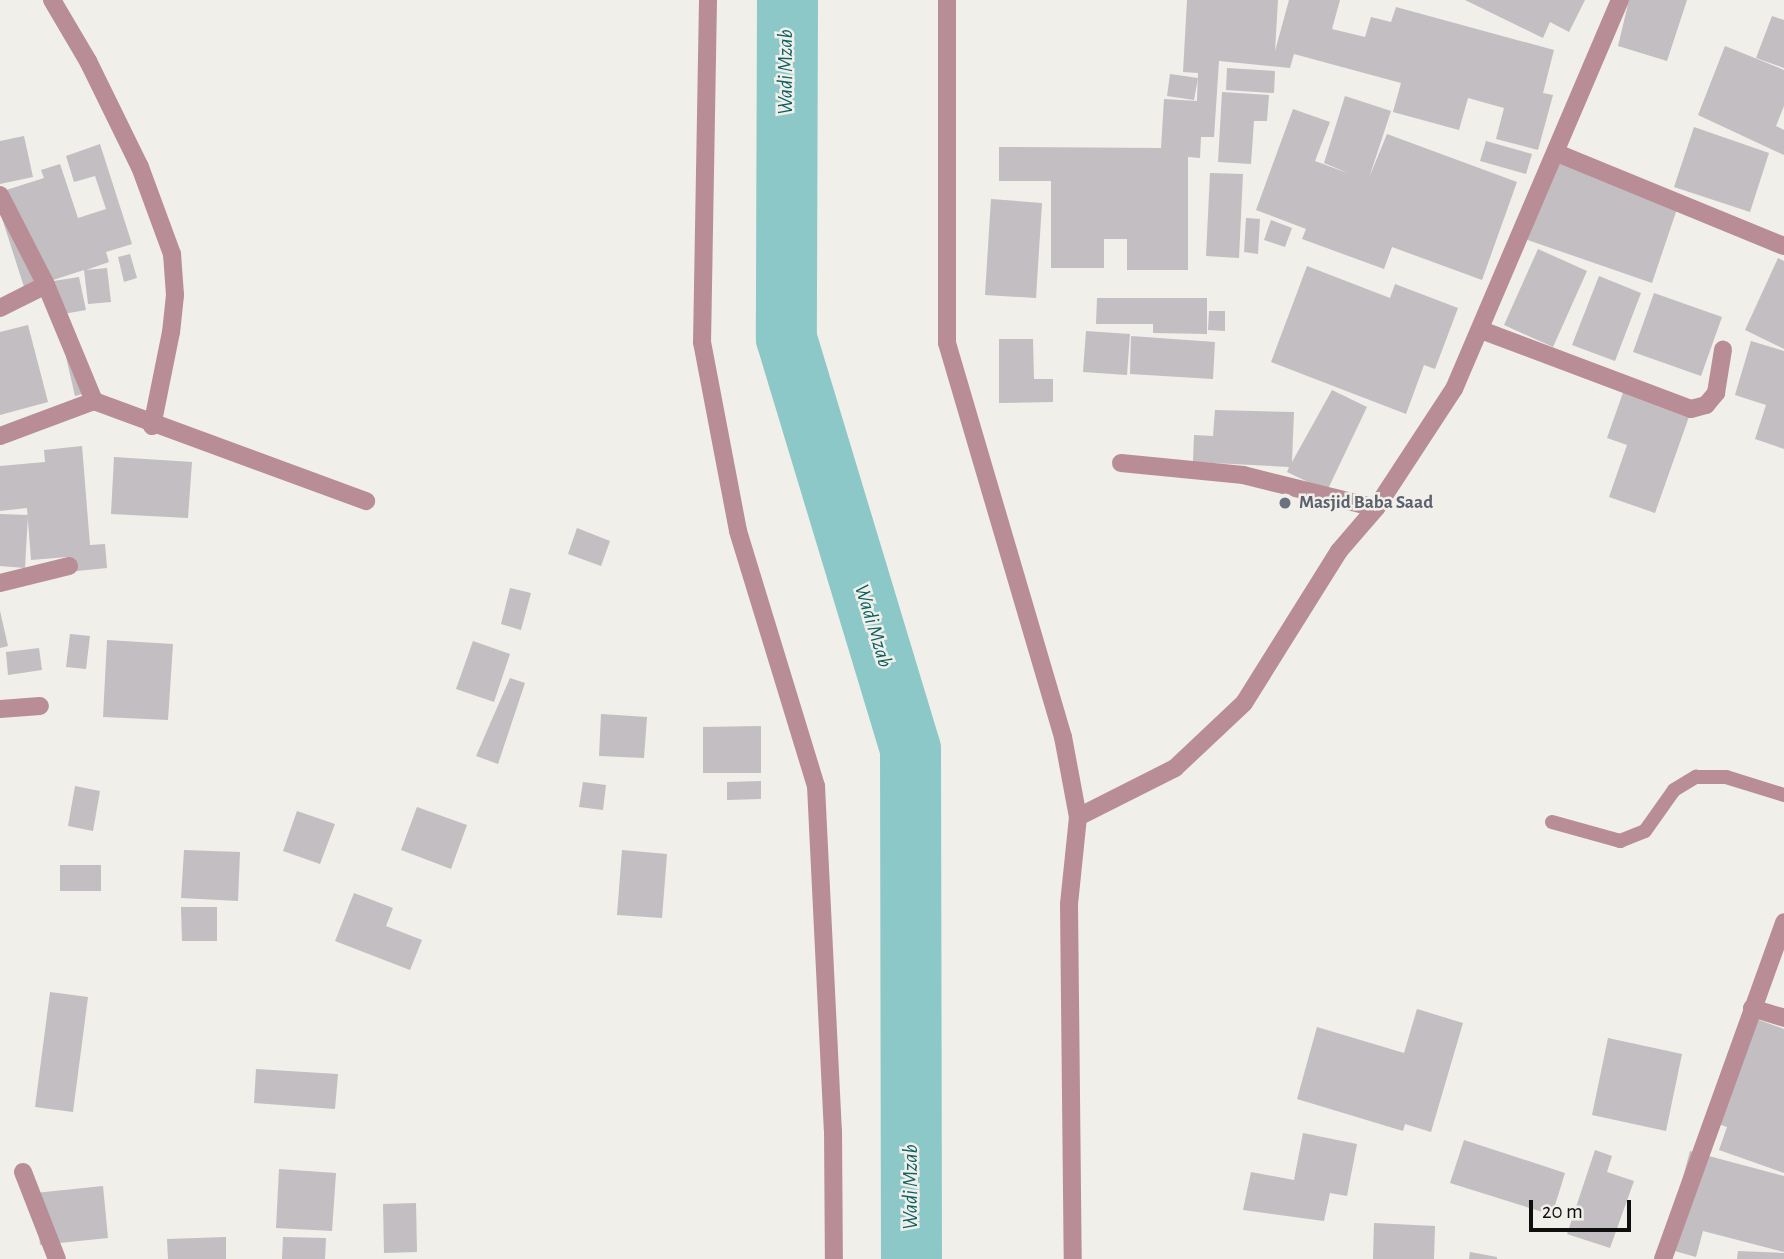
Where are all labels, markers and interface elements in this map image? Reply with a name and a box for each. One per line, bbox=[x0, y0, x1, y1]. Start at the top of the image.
water label: Wadi Mzab bbox=[773, 29, 799, 115]
place label: Masjid Baba Saad bbox=[1299, 492, 1433, 514]
marker: Masjid Baba Saad bbox=[1277, 495, 1293, 511]
water label: Wadi Mzab bbox=[848, 581, 898, 671]
water label: Wadi Mzab bbox=[898, 1144, 924, 1230]
scale bar bbox=[1532, 1186, 1634, 1230]
text: 20 m bbox=[1542, 1201, 1583, 1222]

